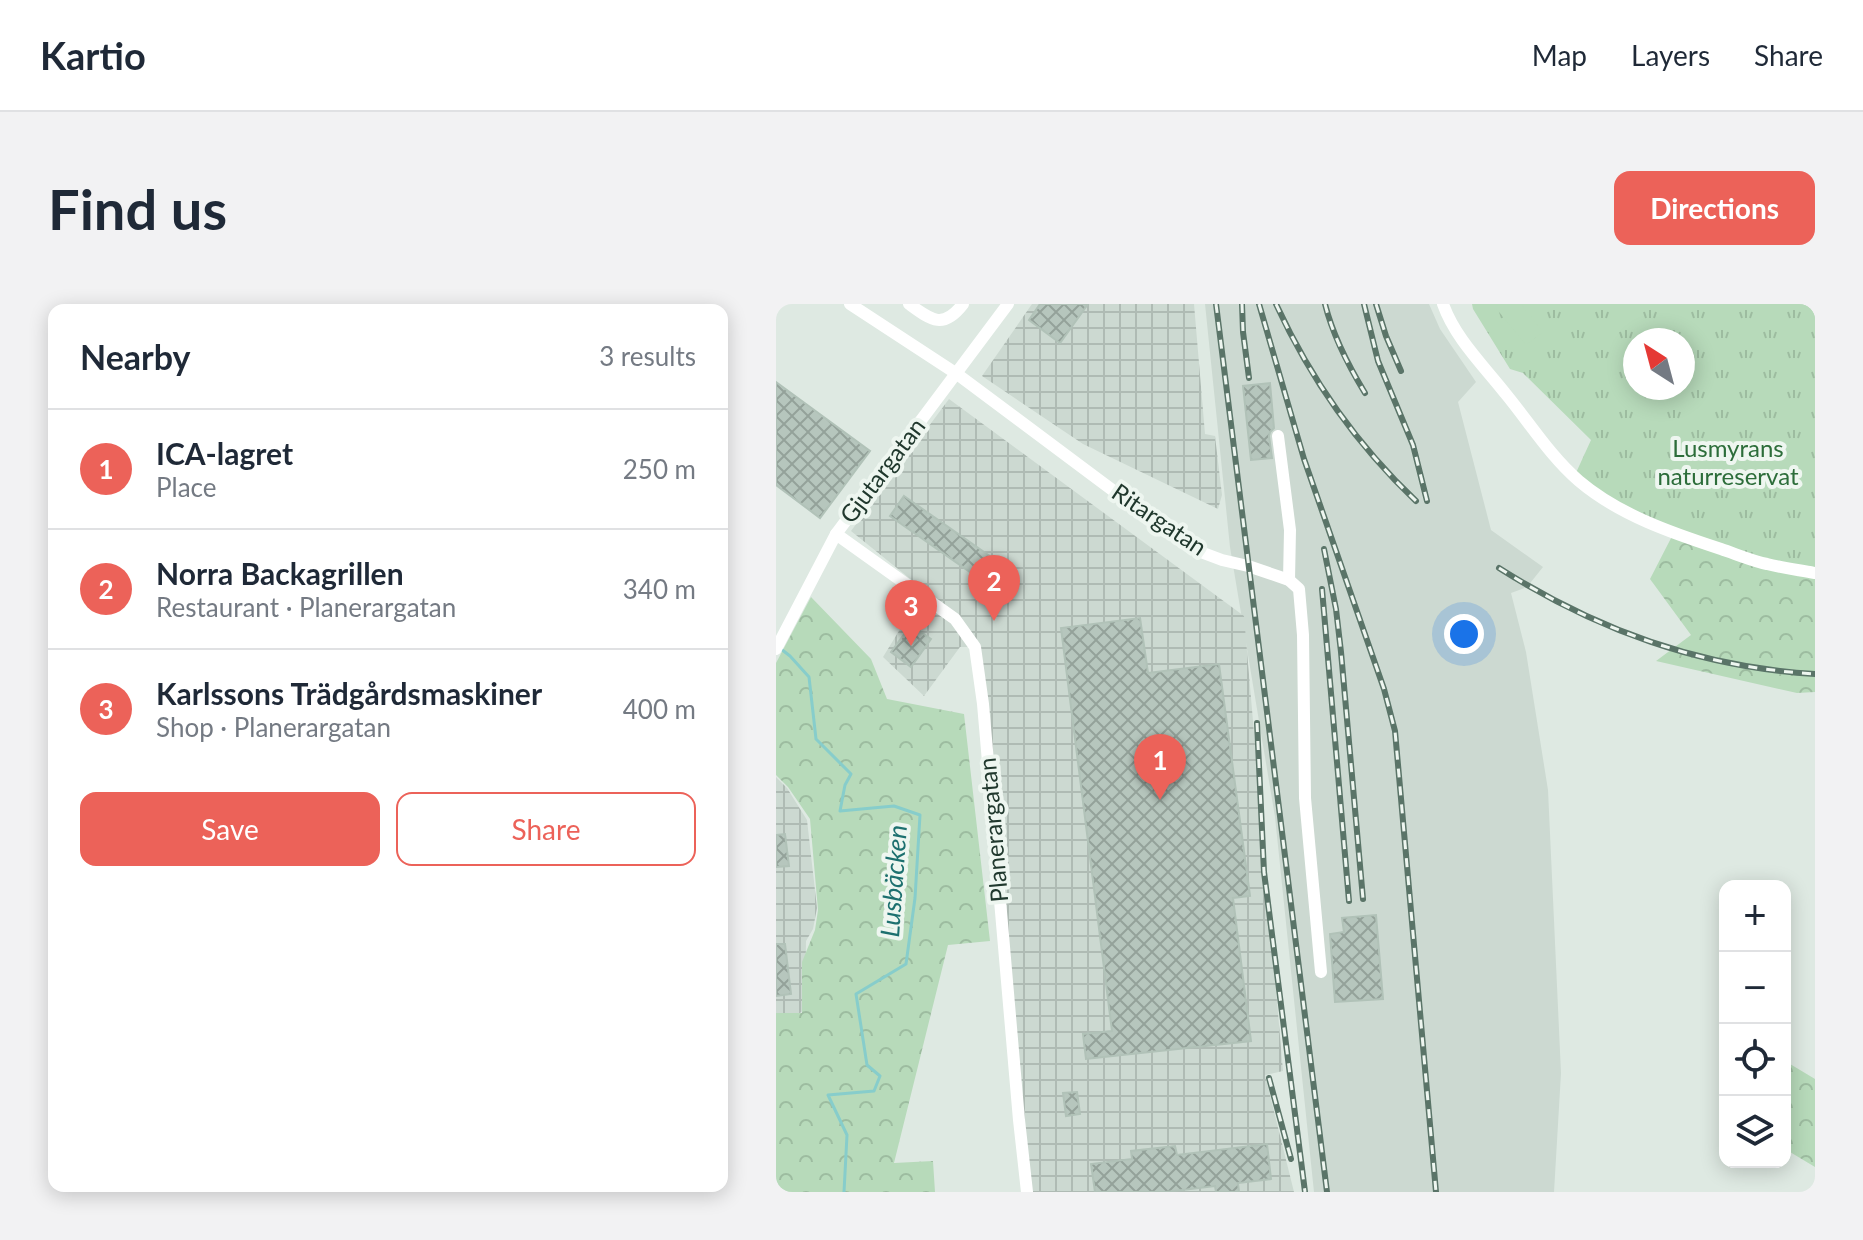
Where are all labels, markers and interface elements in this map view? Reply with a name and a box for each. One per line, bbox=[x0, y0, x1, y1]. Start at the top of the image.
text: Kartio bbox=[40, 32, 146, 78]
text: Map bbox=[1532, 38, 1587, 72]
text: Layers bbox=[1631, 38, 1710, 72]
text: Share bbox=[1754, 38, 1823, 72]
button: Directions bbox=[1614, 171, 1815, 245]
text: Find us bbox=[48, 175, 227, 242]
north arrow bbox=[1623, 328, 1695, 400]
text: Nearby bbox=[80, 336, 191, 377]
text: 3 results bbox=[599, 340, 696, 372]
street label: Gjutargatan bbox=[833, 412, 931, 528]
park label: Lusmyrans naturreservat bbox=[1657, 433, 1799, 490]
text: ICA-lagret bbox=[156, 435, 293, 471]
text: 1 bbox=[98, 453, 114, 485]
text: 250 m bbox=[623, 453, 696, 485]
text: Place bbox=[156, 471, 217, 503]
street label: Ritargatan bbox=[1107, 477, 1213, 561]
text: Norra Backagrillen bbox=[156, 555, 404, 591]
pin: 2 bbox=[968, 555, 1020, 621]
text: 2 bbox=[98, 573, 114, 605]
text: 340 m bbox=[623, 573, 696, 605]
pin: 3 bbox=[885, 580, 937, 646]
text: Restaurant · Planerargatan bbox=[156, 591, 456, 623]
your location bbox=[1444, 614, 1484, 654]
text: Karlssons Trädgårdsmaskiner bbox=[156, 675, 542, 711]
text: 3 bbox=[98, 693, 114, 725]
text: 400 m bbox=[623, 693, 696, 725]
text: Shop · Planerargatan bbox=[156, 711, 391, 743]
pin: 1 bbox=[1134, 734, 1186, 800]
street label: Planerargatan bbox=[972, 757, 1013, 904]
button: Save bbox=[80, 792, 380, 866]
button: Share bbox=[396, 792, 696, 866]
water label: Lusbäcken bbox=[873, 824, 913, 938]
map controls bbox=[1719, 880, 1791, 1168]
button: + bbox=[1719, 880, 1791, 952]
button: − bbox=[1719, 952, 1791, 1024]
button: locate bbox=[1719, 1024, 1791, 1096]
button: layers bbox=[1719, 1096, 1791, 1168]

